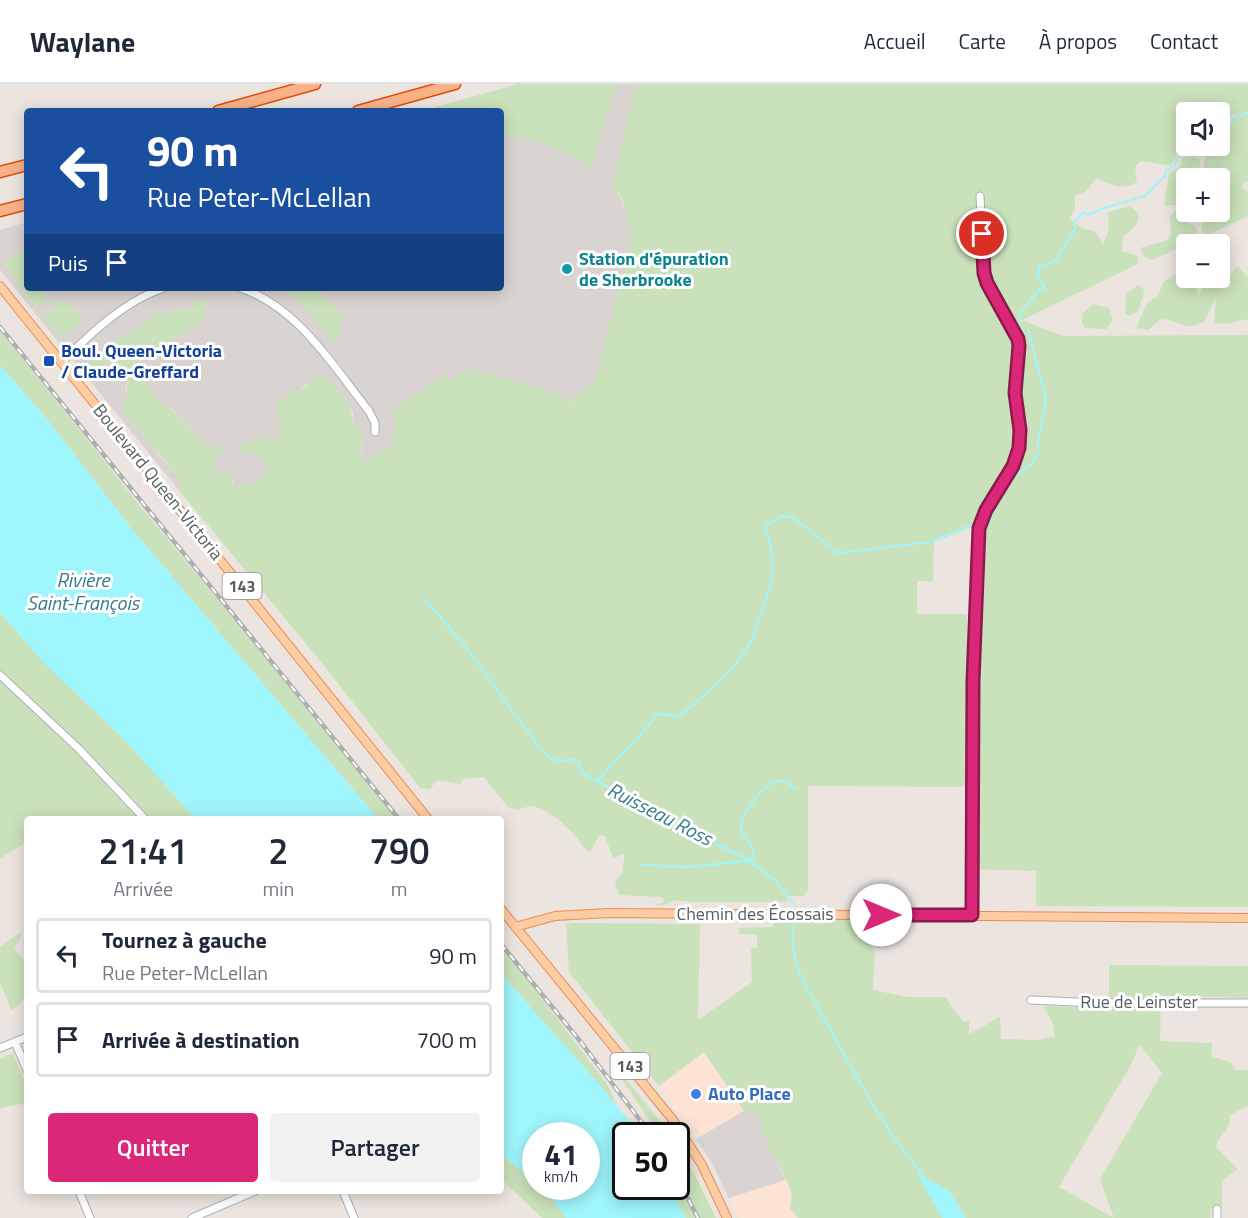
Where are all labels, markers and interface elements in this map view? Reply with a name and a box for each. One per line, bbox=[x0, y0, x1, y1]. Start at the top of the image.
text: Waylane bbox=[30, 20, 135, 63]
text: Accueil bbox=[864, 25, 926, 57]
text: Carte bbox=[959, 25, 1006, 57]
text: À propos bbox=[1039, 25, 1117, 57]
text: Contact bbox=[1150, 25, 1218, 57]
map controls bbox=[1176, 102, 1230, 288]
button: sound bbox=[1176, 102, 1230, 156]
text: 90 m bbox=[147, 118, 239, 182]
icon: left bbox=[48, 132, 126, 210]
button: + bbox=[1176, 168, 1230, 222]
text: Rue Peter-McLellan bbox=[147, 176, 371, 217]
pin bbox=[956, 208, 1007, 259]
icon: arrive bbox=[965, 217, 998, 250]
button: − bbox=[1176, 234, 1230, 288]
place label: Station d'épuration de Sherbrooke bbox=[579, 245, 729, 293]
text: Puis bbox=[48, 246, 88, 280]
icon: arrive bbox=[100, 246, 133, 279]
marker: Station d'épuration de Sherbrooke bbox=[560, 262, 574, 276]
place label: Boul. Queen-Victoria / Claude-Greffard bbox=[61, 337, 222, 385]
marker: Boul. Queen-Victoria / Claude-Greffard bbox=[42, 354, 56, 368]
street label: Boulevard Queen-Victoria bbox=[87, 398, 230, 566]
water label: Rivière Saint-François bbox=[27, 564, 141, 618]
road number: 143 bbox=[222, 573, 262, 599]
water label: Ruisseau Ross bbox=[602, 774, 719, 854]
text: 21:41 bbox=[99, 823, 188, 878]
text: 2 bbox=[268, 823, 288, 878]
text: 790 bbox=[369, 823, 429, 878]
text: Arrivée bbox=[113, 873, 173, 904]
text: min bbox=[262, 873, 294, 904]
text: m bbox=[391, 873, 407, 904]
position arrow bbox=[849, 883, 913, 947]
street label: Chemin des Écossais bbox=[676, 900, 834, 927]
text: Tournez à gauche bbox=[102, 923, 267, 957]
icon: left bbox=[51, 939, 84, 972]
text: 90 m bbox=[429, 939, 477, 973]
text: Rue Peter-McLellan bbox=[102, 957, 268, 988]
street label: Rue de Leinster bbox=[1080, 988, 1198, 1015]
icon: arrive bbox=[51, 1023, 84, 1056]
text: Arrivée à destination bbox=[102, 1023, 300, 1057]
text: 700 m bbox=[417, 1023, 477, 1057]
road number: 143 bbox=[610, 1053, 650, 1079]
place label: Auto Place bbox=[708, 1080, 791, 1107]
marker: Auto Place bbox=[689, 1087, 703, 1101]
button: Quitter bbox=[48, 1113, 258, 1182]
button: Partager bbox=[270, 1113, 480, 1182]
speed limit sign: 50 bbox=[612, 1122, 690, 1200]
text: 41 bbox=[544, 1131, 578, 1177]
text: km/h bbox=[544, 1165, 578, 1188]

